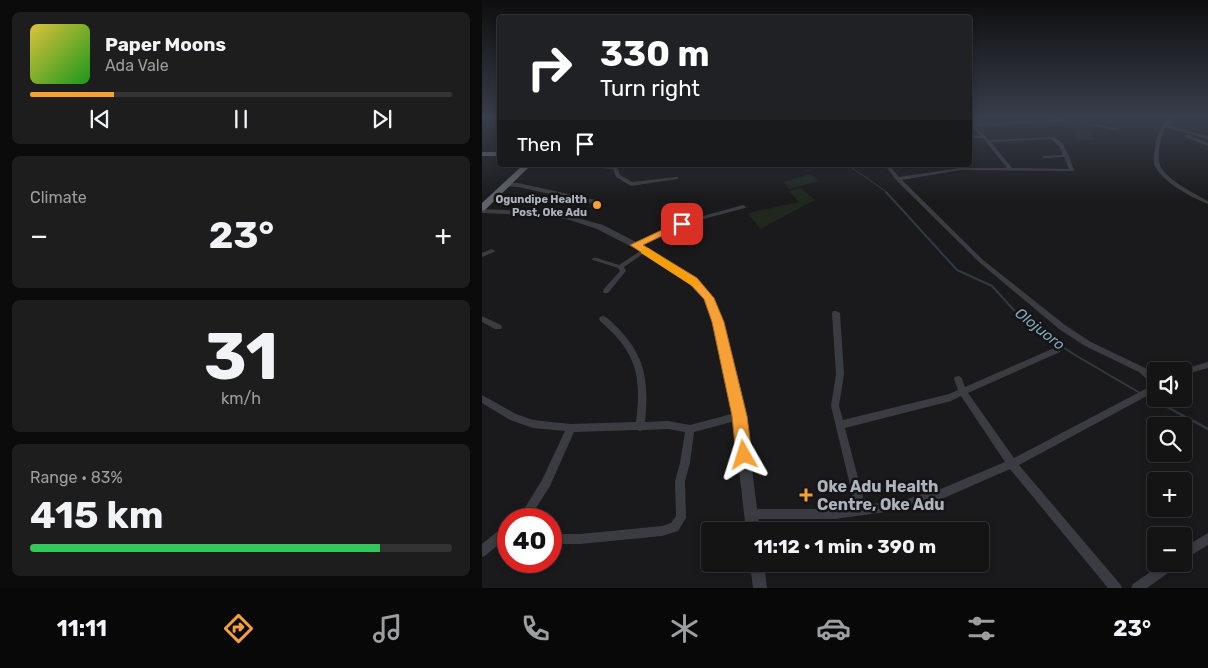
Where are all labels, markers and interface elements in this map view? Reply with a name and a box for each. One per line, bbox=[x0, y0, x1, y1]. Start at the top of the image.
text: Paper Moons bbox=[105, 33, 226, 56]
text: 330 m bbox=[600, 33, 709, 75]
icon: right bbox=[517, 35, 582, 100]
text: Ada Vale bbox=[105, 56, 169, 75]
text: Turn right bbox=[600, 75, 700, 102]
icon: previous bbox=[86, 105, 114, 133]
icon: pause bbox=[227, 105, 255, 133]
icon: next bbox=[368, 105, 396, 133]
icon: arrive bbox=[571, 130, 599, 158]
text: Then bbox=[517, 133, 561, 156]
text: Climate bbox=[30, 188, 87, 207]
place label: Ogundipe Health Post, Oke Adu bbox=[496, 193, 587, 219]
marker: Ogundipe Health Post, Oke Adu bbox=[591, 199, 603, 211]
pin bbox=[661, 203, 703, 245]
icon: arrive bbox=[668, 210, 696, 238]
text: 23° bbox=[209, 212, 274, 258]
text: − bbox=[30, 219, 48, 252]
text: + bbox=[435, 219, 452, 252]
water label: Olojuoro bbox=[1012, 304, 1069, 354]
text: 31 bbox=[204, 318, 278, 395]
map controls bbox=[1147, 362, 1192, 572]
button: sound bbox=[1147, 362, 1192, 407]
text: km/h bbox=[221, 389, 261, 408]
button: search bbox=[1147, 417, 1192, 462]
position arrow bbox=[717, 428, 769, 480]
text: Range · 83% bbox=[30, 468, 123, 487]
button: + bbox=[1147, 472, 1192, 517]
place label: Oke Adu Health Centre, Oke Adu bbox=[817, 477, 945, 514]
marker: Oke Adu Health Centre, Oke Adu bbox=[799, 488, 813, 502]
text: 415 km bbox=[30, 492, 164, 538]
speed limit sign: 40 bbox=[497, 508, 562, 573]
button: − bbox=[1147, 527, 1192, 572]
text: 11:12 · 1 min · 390 m bbox=[754, 535, 936, 558]
icon: directions bbox=[221, 611, 256, 646]
icon: music bbox=[370, 611, 405, 646]
icon: phone bbox=[518, 611, 553, 646]
icon: climate bbox=[667, 611, 702, 646]
icon: car bbox=[816, 611, 851, 646]
icon: filters bbox=[964, 611, 999, 646]
text: 11:11 bbox=[57, 615, 107, 642]
text: 23° bbox=[1113, 615, 1151, 642]

